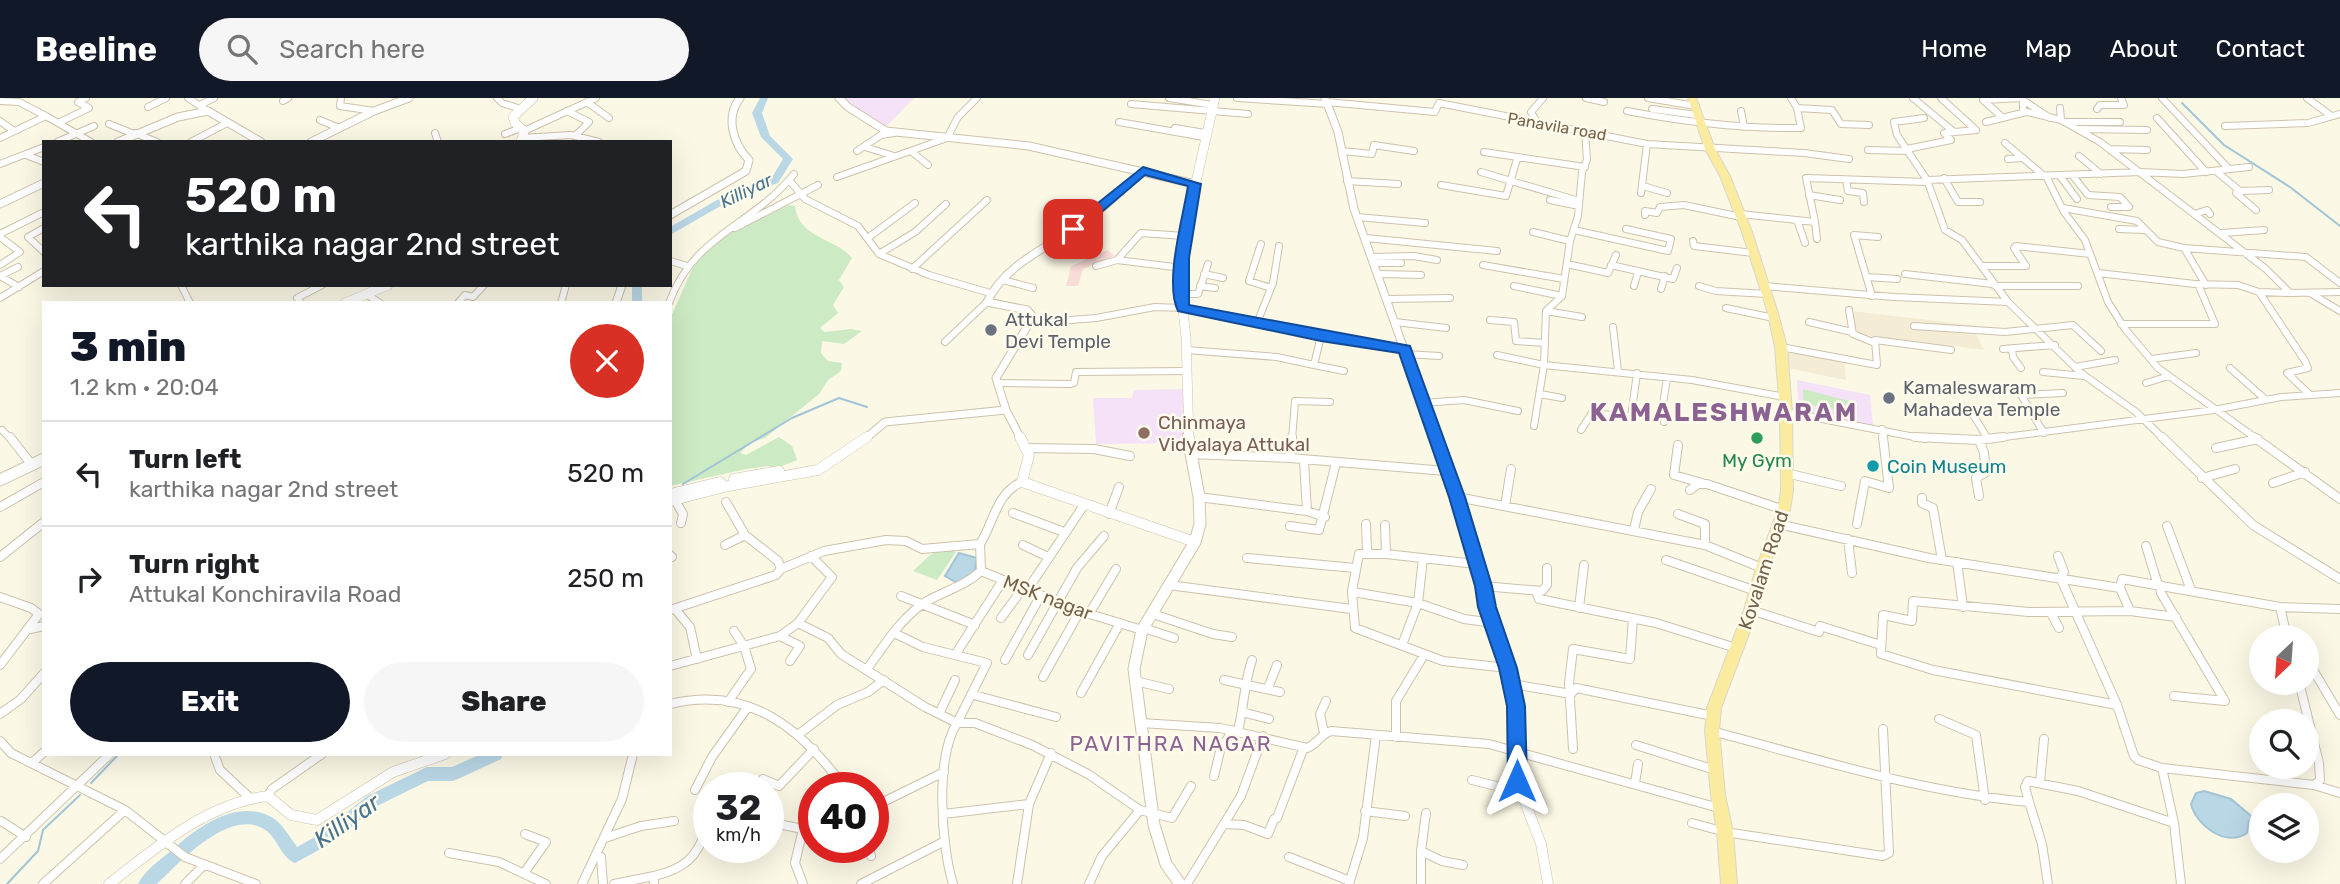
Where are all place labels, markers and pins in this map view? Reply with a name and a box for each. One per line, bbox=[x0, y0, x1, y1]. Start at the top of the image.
pin bbox=[1043, 199, 1103, 259]
place label: Attukal Devi Temple bbox=[1005, 308, 1111, 353]
marker: Attukal Devi Temple bbox=[983, 322, 999, 338]
place label: Kamaleswaram Mahadeva Temple bbox=[1903, 376, 2060, 421]
marker: Kamaleswaram Mahadeva Temple bbox=[1881, 390, 1897, 406]
place label: Chinmaya Vidyalaya Attukal bbox=[1158, 411, 1310, 456]
marker: Chinmaya Vidyalaya Attukal bbox=[1136, 425, 1152, 441]
marker: My Gym bbox=[1749, 430, 1765, 446]
place label: My Gym bbox=[1722, 449, 1792, 472]
place label: Coin Museum bbox=[1887, 455, 2007, 478]
marker: Coin Museum bbox=[1865, 458, 1881, 474]

